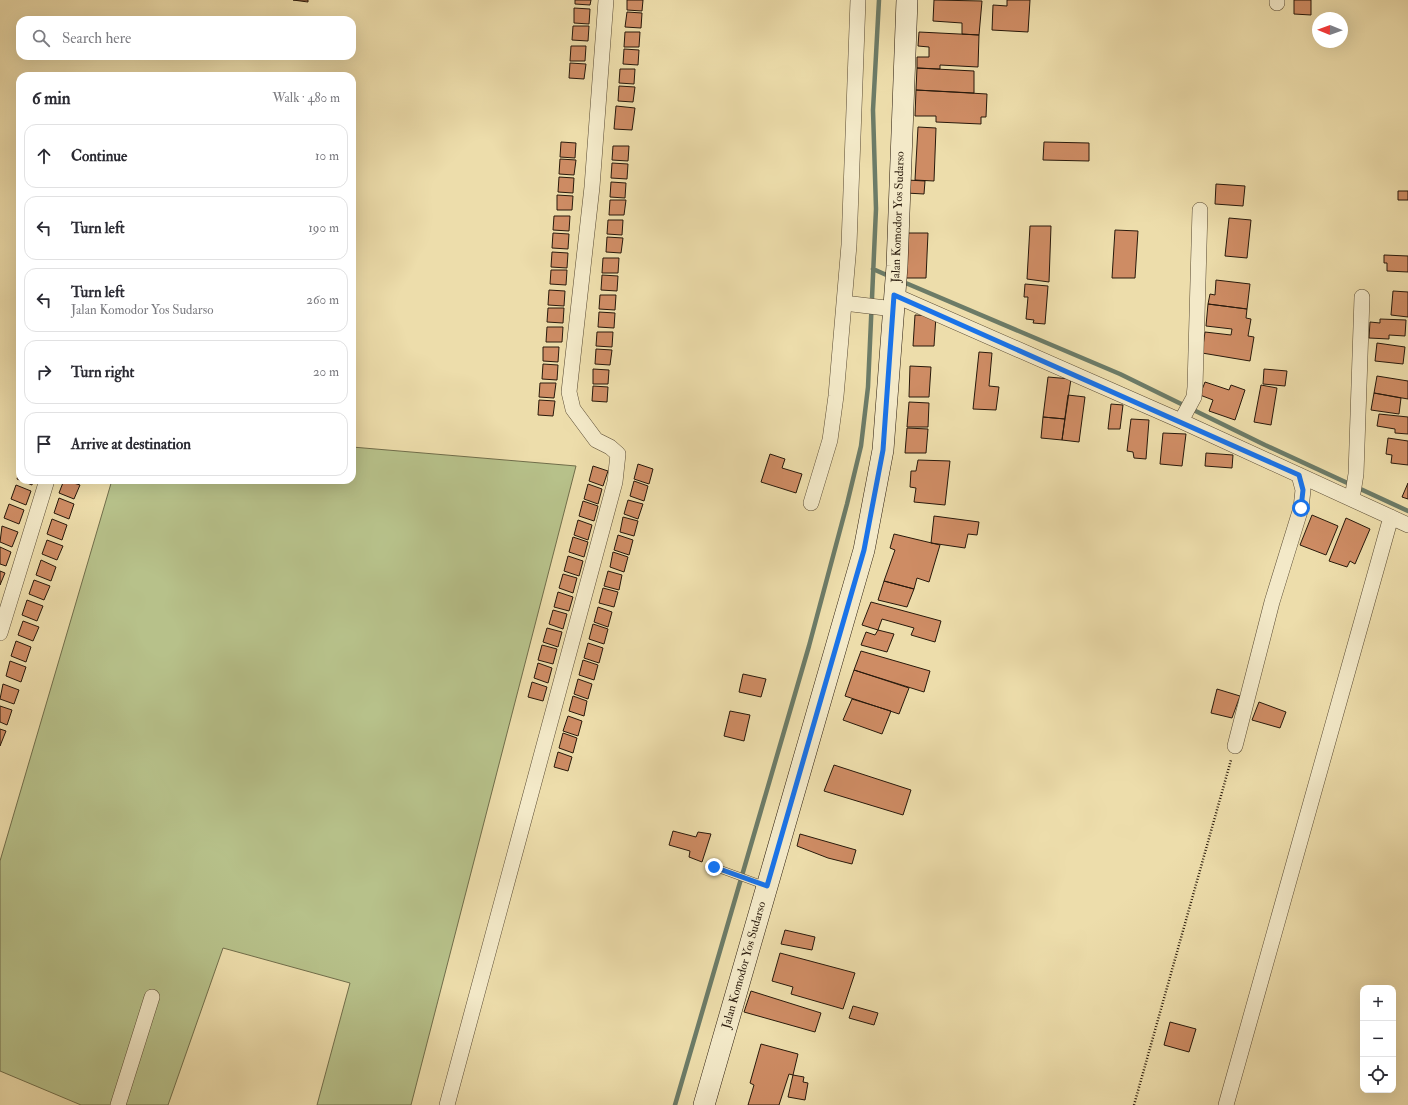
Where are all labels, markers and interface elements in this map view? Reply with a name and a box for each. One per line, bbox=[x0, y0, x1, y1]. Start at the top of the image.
north arrow bbox=[1312, 12, 1348, 48]
search box bbox=[16, 16, 356, 60]
icon: search bbox=[30, 27, 52, 49]
text: Search here bbox=[62, 29, 131, 48]
text: 6 min bbox=[32, 88, 71, 109]
text: Walk · 480 m bbox=[272, 90, 340, 106]
icon: ahead bbox=[33, 145, 55, 167]
text: Continue bbox=[71, 147, 127, 166]
text: 10 m bbox=[315, 148, 339, 164]
street label: Jalan Komodor Yos Sudarso bbox=[888, 151, 908, 284]
icon: left bbox=[33, 217, 55, 239]
text: Turn left bbox=[71, 219, 125, 238]
text: 190 m bbox=[308, 220, 339, 236]
text: Turn left bbox=[71, 283, 125, 302]
icon: left bbox=[33, 289, 55, 311]
text: 260 m bbox=[306, 292, 339, 308]
text: Jalan Komodor Yos Sudarso bbox=[71, 302, 213, 318]
icon: right bbox=[33, 361, 55, 383]
text: Turn right bbox=[71, 363, 134, 382]
text: 20 m bbox=[313, 364, 339, 380]
icon: arrive bbox=[33, 433, 55, 455]
text: Arrive at destination bbox=[71, 435, 191, 454]
route start bbox=[1292, 499, 1310, 517]
route end bbox=[705, 858, 723, 876]
street label: Jalan Komodor Yos Sudarso bbox=[718, 900, 769, 1031]
map controls bbox=[1360, 985, 1396, 1093]
button: + bbox=[1360, 985, 1396, 1021]
button: − bbox=[1360, 1021, 1396, 1057]
button: locate bbox=[1360, 1057, 1396, 1093]

